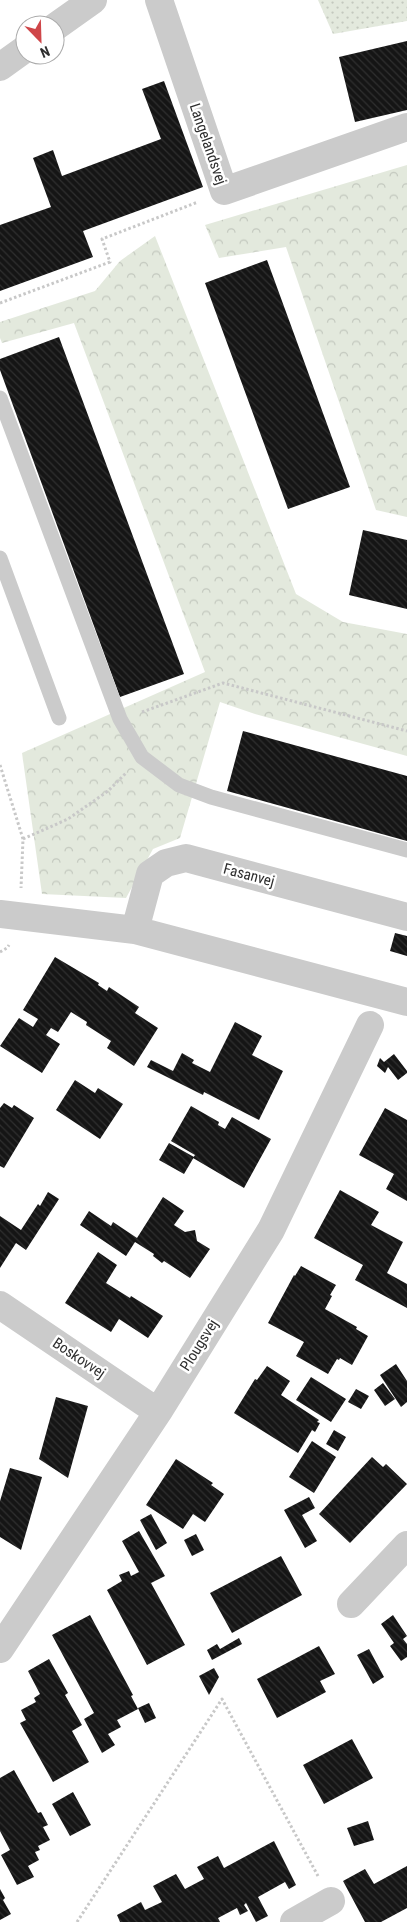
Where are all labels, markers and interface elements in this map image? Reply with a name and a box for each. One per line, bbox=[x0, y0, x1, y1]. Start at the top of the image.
north arrow bbox=[15, 15, 65, 65]
text: N bbox=[38, 43, 52, 61]
street label: Langelandsvej bbox=[186, 101, 230, 187]
street label: Fasanvej bbox=[221, 860, 277, 890]
street label: Plougsvej bbox=[176, 1316, 222, 1374]
street label: Boskovvej bbox=[49, 1334, 109, 1382]

